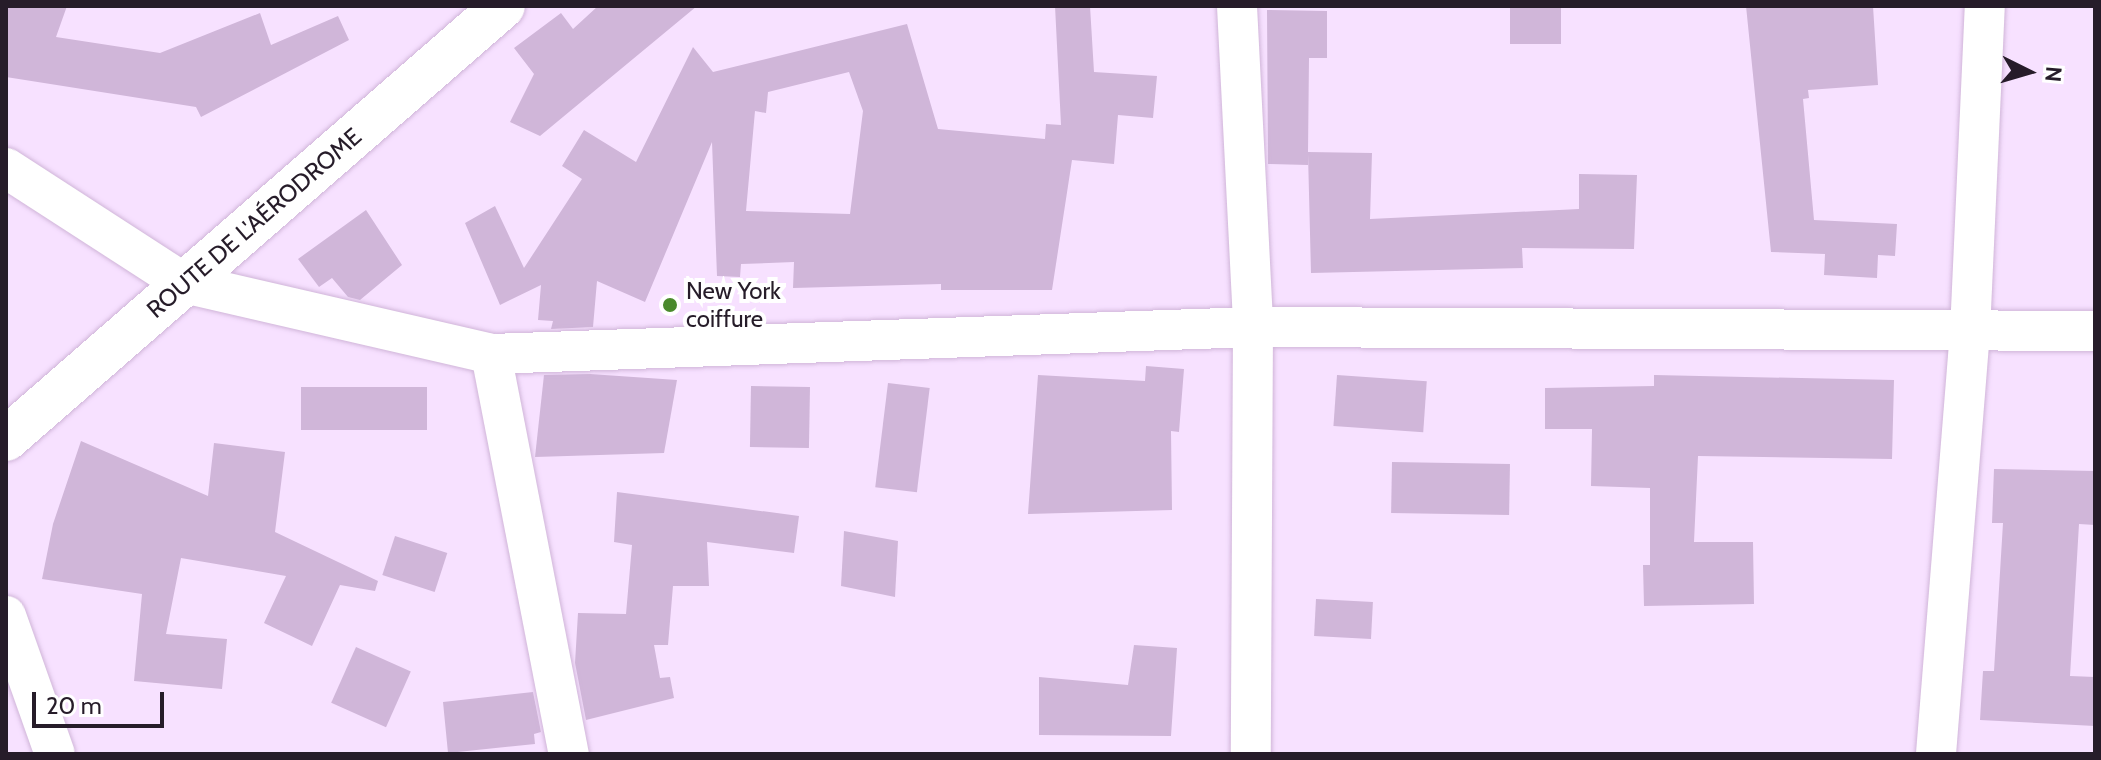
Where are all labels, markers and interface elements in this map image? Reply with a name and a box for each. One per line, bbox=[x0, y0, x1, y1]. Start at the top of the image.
north arrow bbox=[1989, 32, 2069, 112]
text: N bbox=[2039, 65, 2068, 83]
street label: ROUTE DE L'AÉRODROME bbox=[141, 122, 367, 324]
place label: New York coiffure bbox=[686, 277, 781, 333]
marker: New York coiffure bbox=[661, 296, 679, 314]
scale bar bbox=[36, 676, 168, 726]
text: 20 m bbox=[46, 691, 102, 720]

